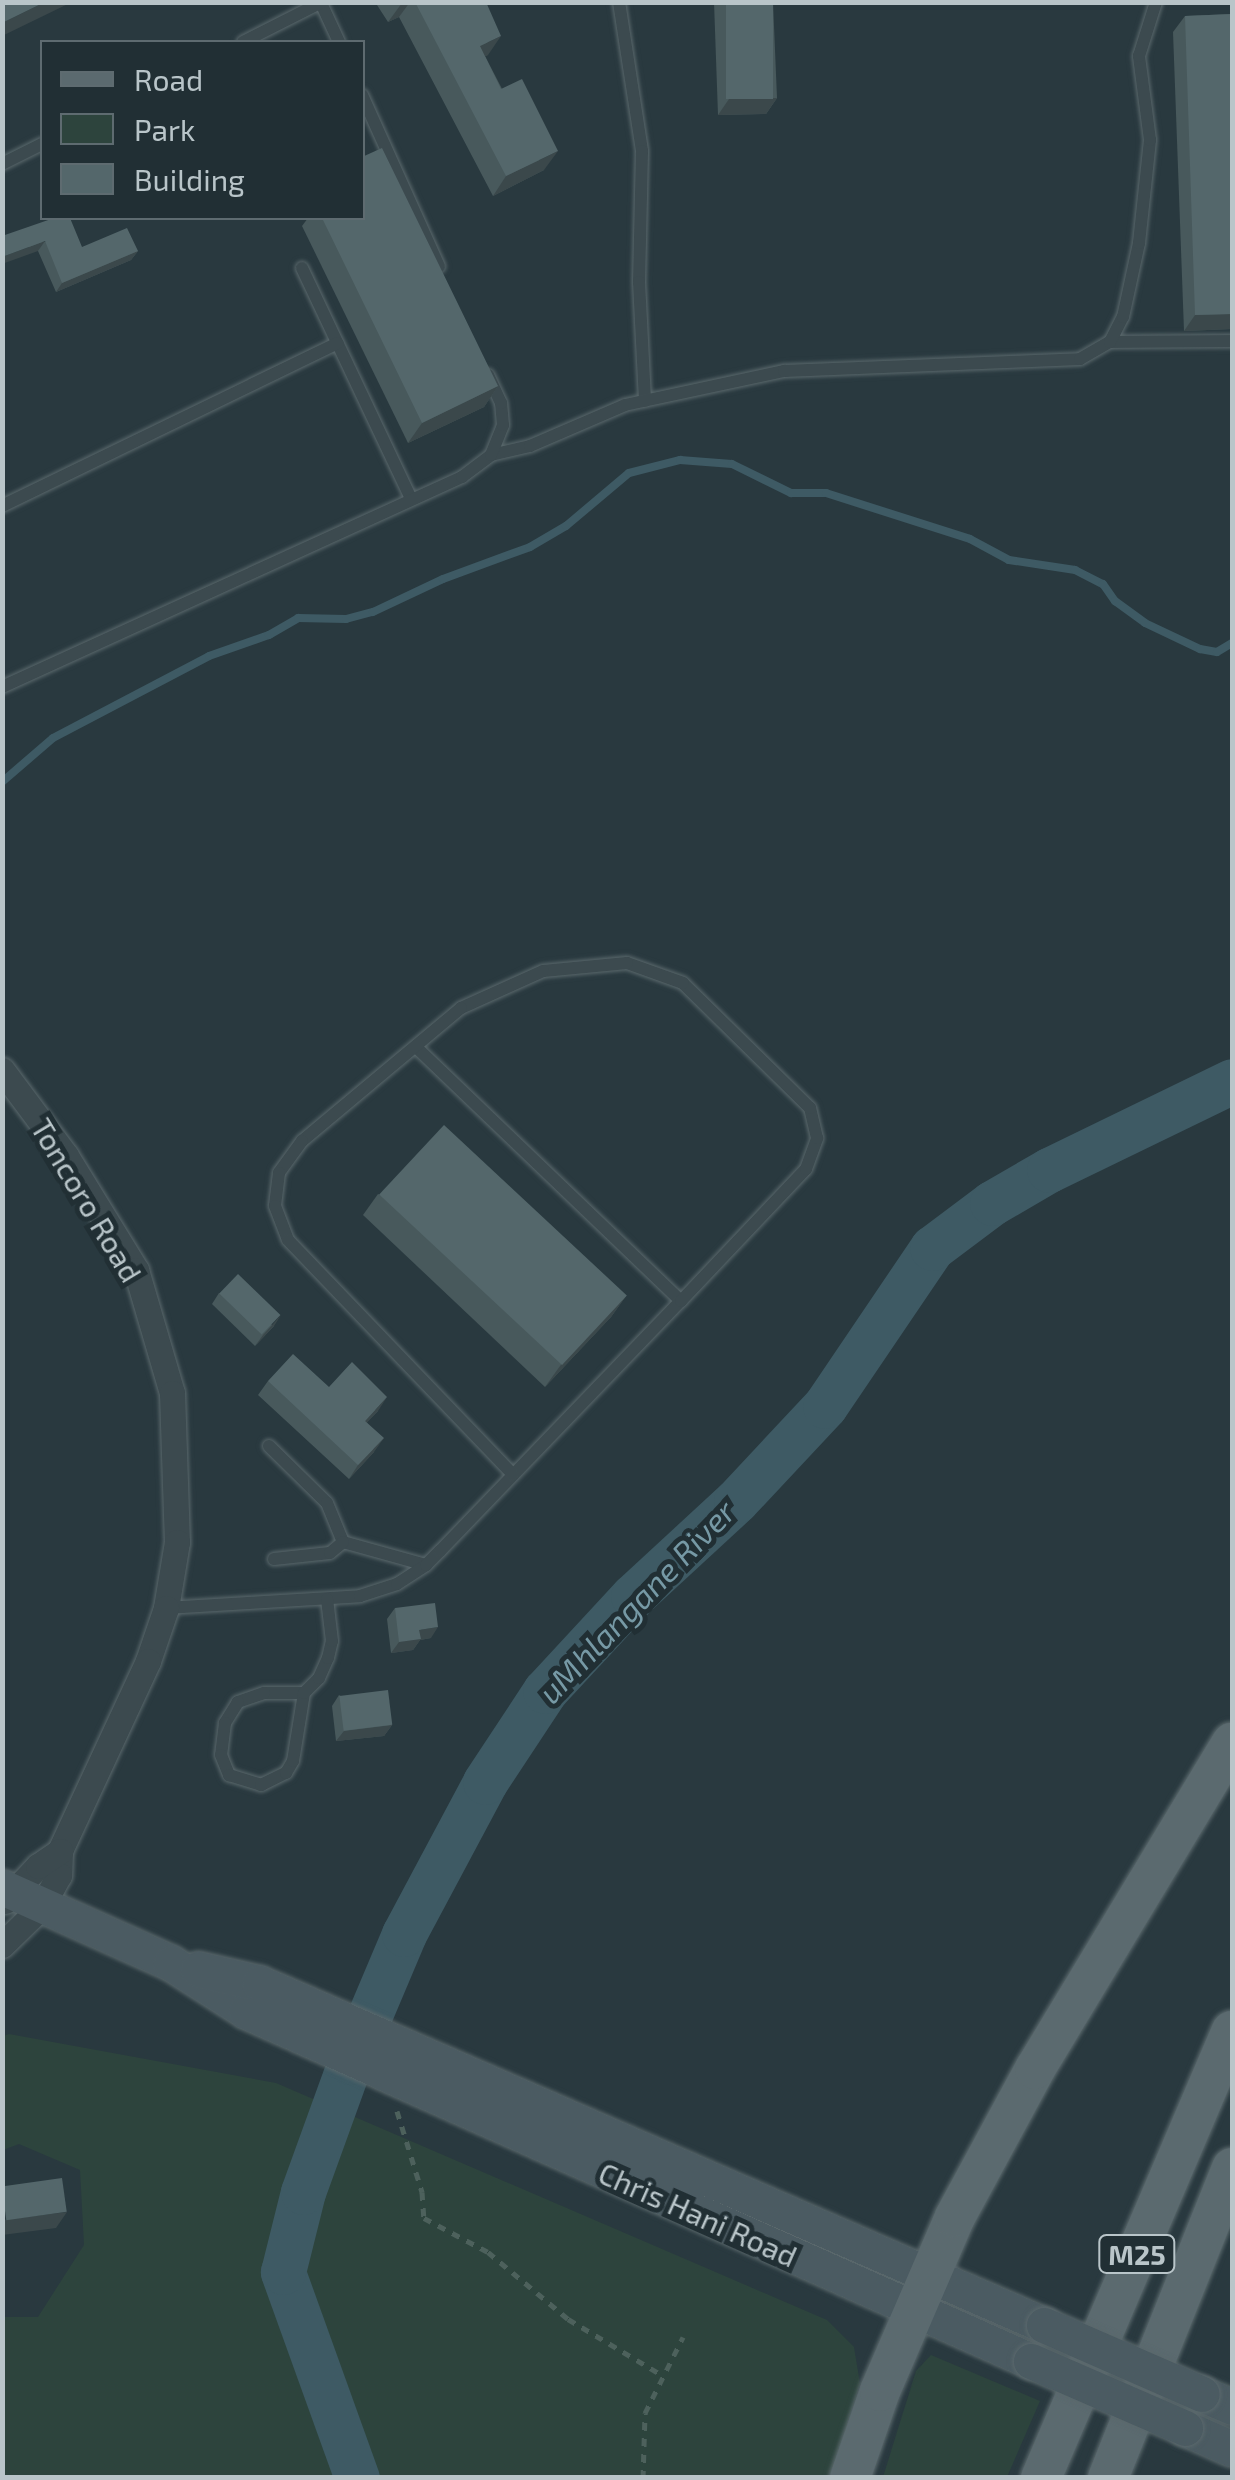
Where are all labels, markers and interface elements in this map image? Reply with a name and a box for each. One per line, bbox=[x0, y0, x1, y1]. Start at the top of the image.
legend bbox=[40, 40, 365, 220]
text: Road bbox=[134, 61, 203, 97]
text: Park bbox=[134, 111, 195, 147]
text: Building bbox=[134, 161, 245, 197]
street label: Toncoro Road bbox=[24, 1112, 150, 1288]
water label: uMhlangane River bbox=[530, 1492, 742, 1710]
street label: Chris Hani Road bbox=[593, 2154, 803, 2274]
road number: M25 bbox=[1097, 2231, 1177, 2277]

